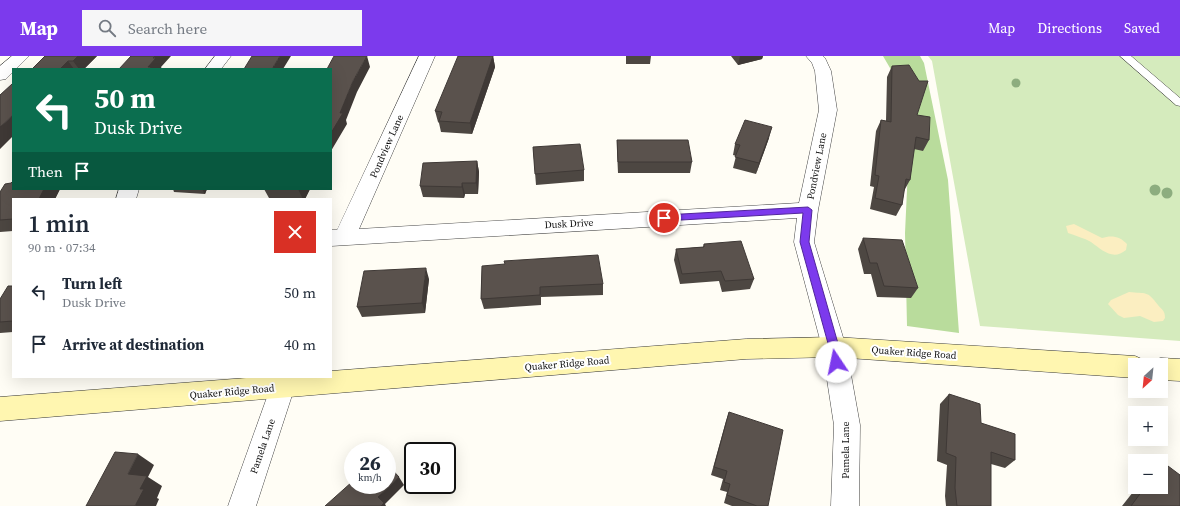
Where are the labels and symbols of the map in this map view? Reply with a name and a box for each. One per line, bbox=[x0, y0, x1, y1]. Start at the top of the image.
street label: Pondview Lane bbox=[367, 113, 406, 180]
street label: Pondview Lane bbox=[804, 131, 829, 201]
pin bbox=[647, 201, 681, 235]
street label: Dusk Drive bbox=[544, 216, 594, 231]
position arrow bbox=[815, 341, 857, 383]
street label: Quaker Ridge Road bbox=[871, 343, 957, 362]
street label: Quaker Ridge Road bbox=[524, 353, 610, 374]
north arrow bbox=[1128, 358, 1168, 398]
street label: Quaker Ridge Road bbox=[189, 381, 275, 402]
street label: Pamela Lane bbox=[247, 417, 278, 475]
street label: Pamela Lane bbox=[839, 421, 852, 479]
speed limit sign: 30 bbox=[404, 442, 456, 494]

